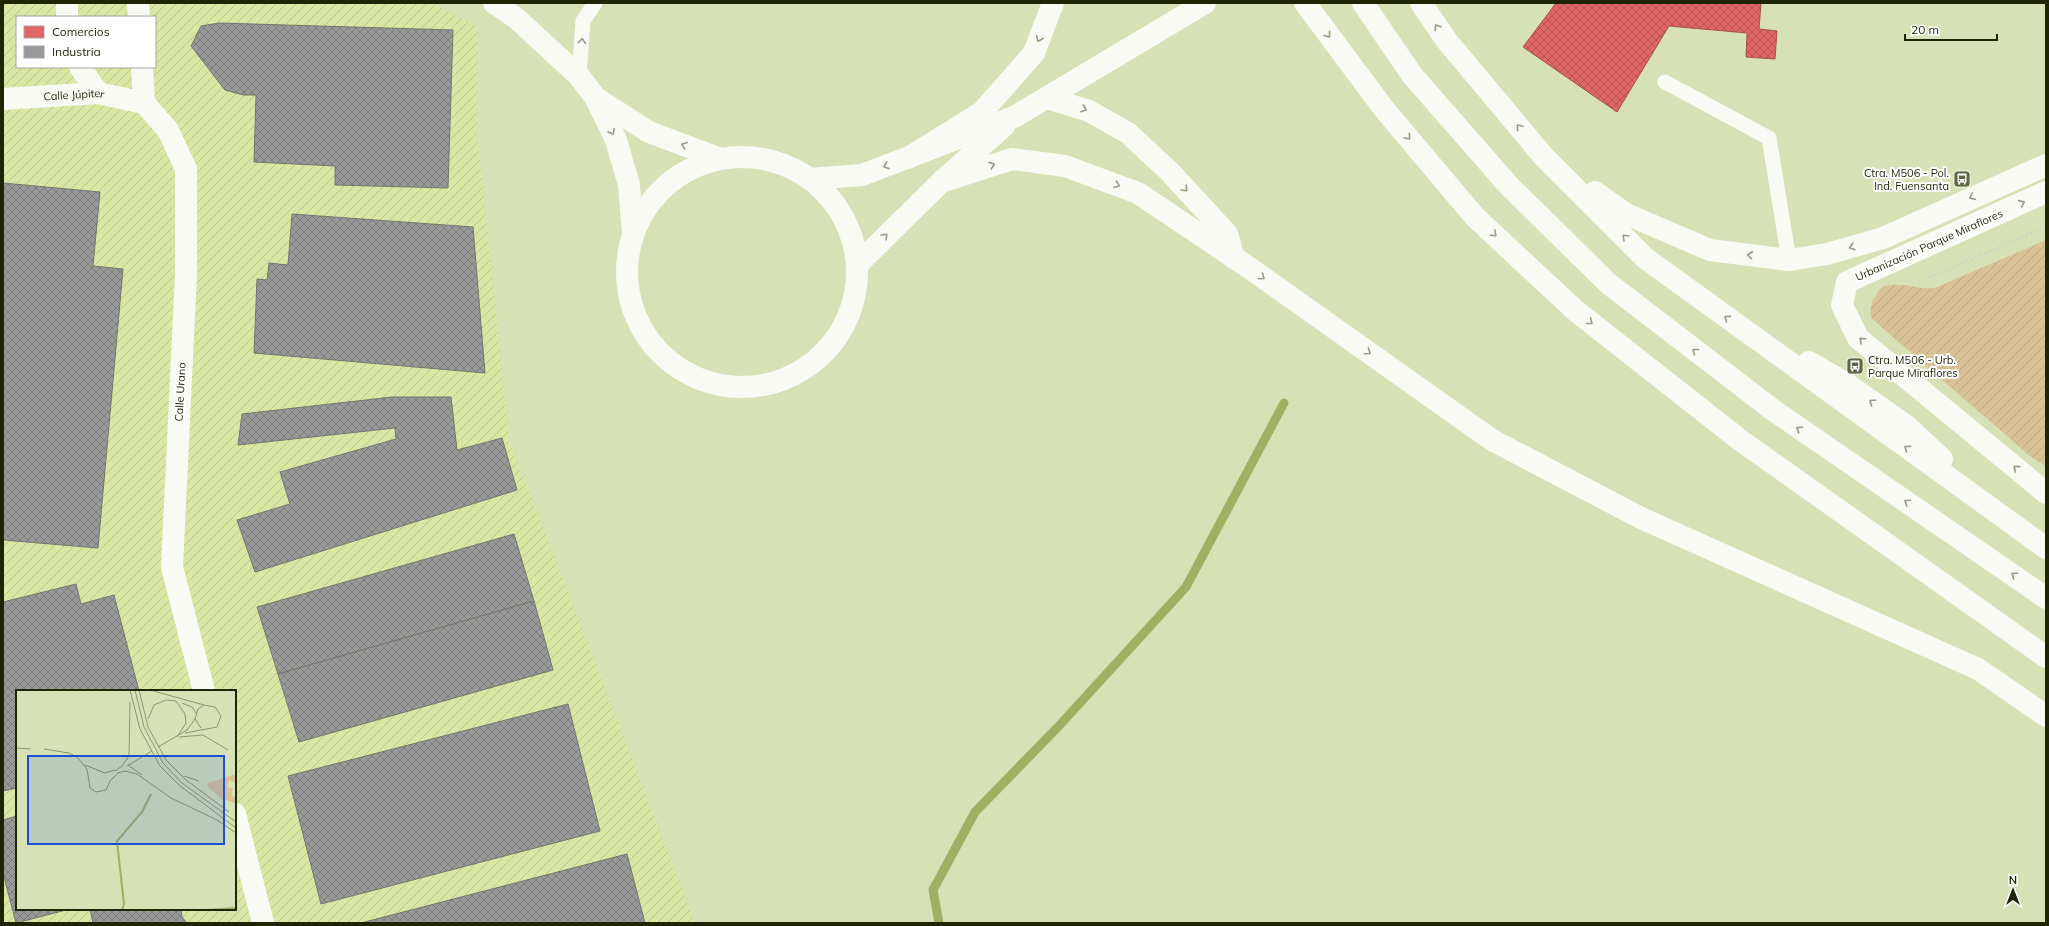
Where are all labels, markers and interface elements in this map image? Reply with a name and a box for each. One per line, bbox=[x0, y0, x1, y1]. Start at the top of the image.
legend bbox=[16, 16, 156, 68]
scale bar bbox=[1905, 16, 1997, 42]
text: 20 m bbox=[1911, 22, 1939, 37]
text: Comercios bbox=[52, 24, 110, 39]
one-way arrow bbox=[1434, 24, 1442, 31]
one-way arrow bbox=[1323, 30, 1330, 37]
one-way arrow bbox=[1036, 36, 1044, 43]
one-way arrow bbox=[577, 38, 586, 44]
text: Industria bbox=[52, 44, 101, 59]
street label: Calle Júpiter bbox=[43, 86, 106, 103]
one-way arrow bbox=[1080, 105, 1087, 113]
one-way arrow bbox=[1517, 125, 1524, 132]
one-way arrow bbox=[607, 128, 615, 135]
one-way arrow bbox=[1403, 133, 1410, 140]
one-way arrow bbox=[681, 142, 688, 150]
one-way arrow bbox=[883, 161, 890, 169]
one-way arrow bbox=[988, 161, 995, 170]
place label: Ctra. M506 - Pol. Ind. Fuensanta bbox=[1864, 166, 1949, 193]
bus stop icon: Ctra. M506 - Pol. Ind. Fuensanta bbox=[1952, 169, 1972, 189]
one-way arrow bbox=[1113, 181, 1120, 189]
one-way arrow bbox=[1180, 184, 1187, 191]
one-way arrow bbox=[1968, 193, 1975, 201]
one-way arrow bbox=[2017, 200, 2025, 208]
street label: Urbanización Parque Miraflores bbox=[1853, 206, 2005, 284]
one-way arrow bbox=[1489, 230, 1497, 237]
one-way arrow bbox=[880, 233, 888, 241]
one-way arrow bbox=[1622, 234, 1630, 242]
one-way arrow bbox=[1848, 242, 1855, 251]
one-way arrow bbox=[1747, 251, 1753, 260]
one-way arrow bbox=[1258, 272, 1265, 280]
one-way arrow bbox=[1724, 315, 1731, 322]
one-way arrow bbox=[1586, 317, 1593, 324]
one-way arrow bbox=[1859, 337, 1867, 344]
one-way arrow bbox=[1364, 347, 1371, 355]
one-way arrow bbox=[1693, 348, 1700, 355]
place label: Ctra. M506 - Urb. Parque Miraflores bbox=[1868, 353, 1958, 380]
bus stop icon: Ctra. M506 - Urb. Parque Miraflores bbox=[1845, 356, 1865, 376]
street label: Calle Urano bbox=[171, 362, 189, 422]
one-way arrow bbox=[1870, 400, 1877, 407]
one-way arrow bbox=[1797, 427, 1804, 434]
one-way arrow bbox=[1904, 445, 1911, 453]
one-way arrow bbox=[2013, 465, 2021, 472]
one-way arrow bbox=[1904, 500, 1911, 507]
one-way arrow bbox=[2011, 572, 2018, 580]
inset map bbox=[16, 690, 236, 910]
north arrow bbox=[1993, 870, 2033, 910]
text: N bbox=[2009, 873, 2017, 887]

